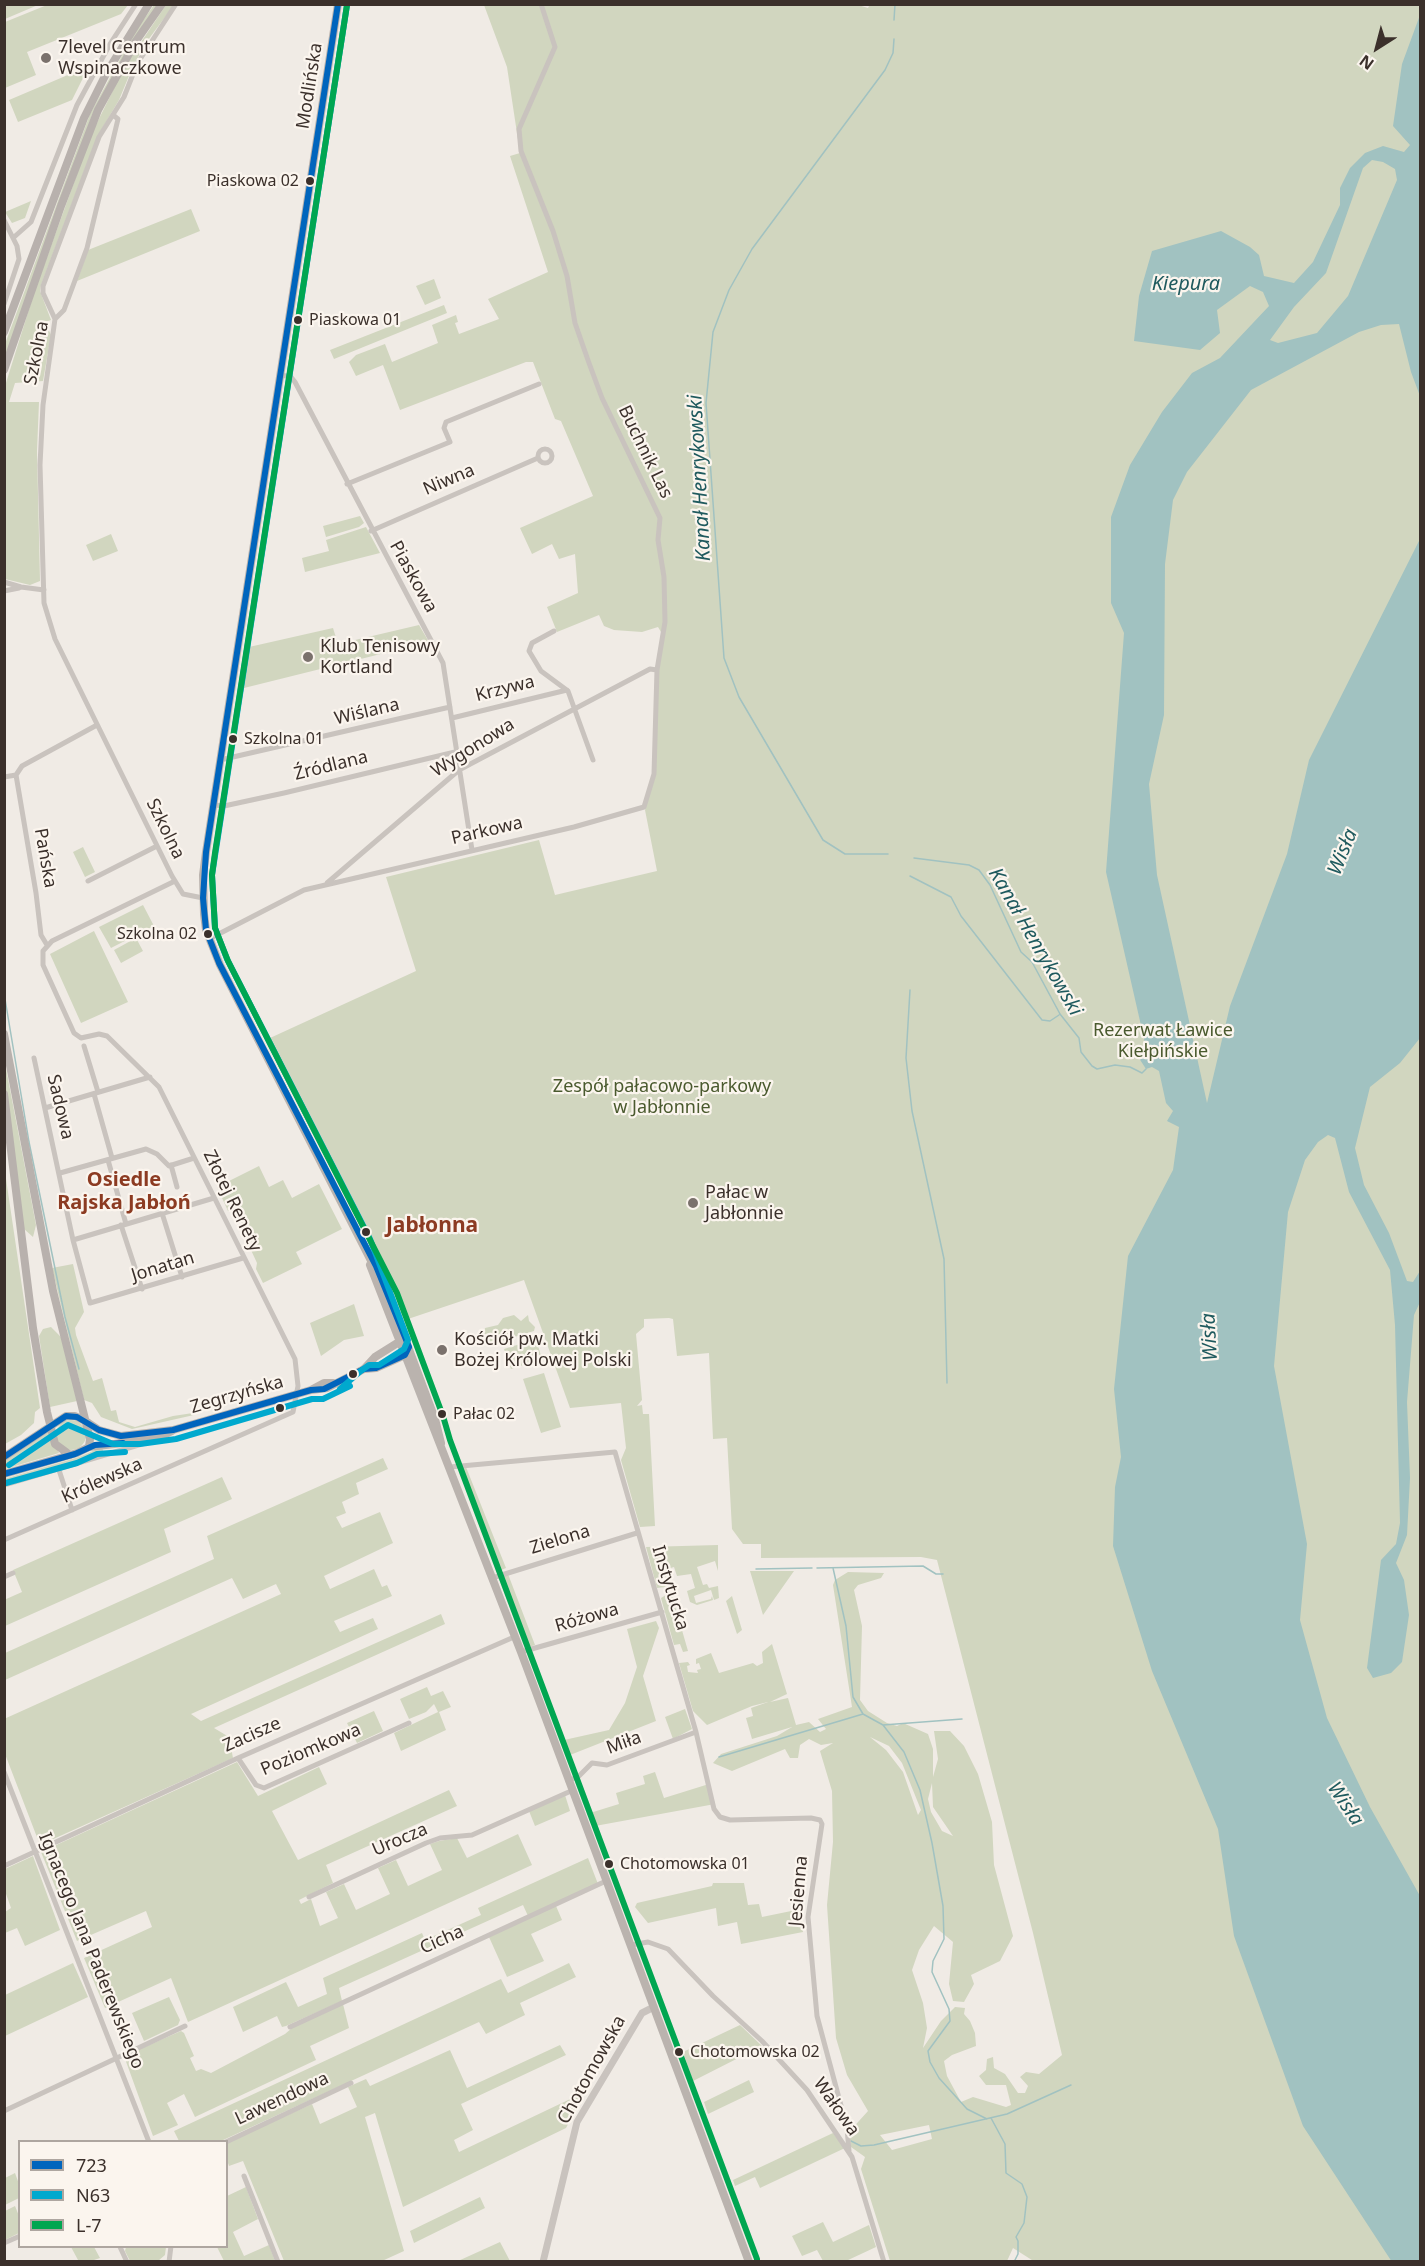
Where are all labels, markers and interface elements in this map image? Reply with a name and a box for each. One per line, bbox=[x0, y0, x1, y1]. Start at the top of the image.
north arrow bbox=[1347, 18, 1407, 78]
place label: 7level Centrum Wspinaczkowe bbox=[58, 37, 186, 80]
street label: Modlińska bbox=[293, 41, 327, 131]
text: N bbox=[1355, 50, 1378, 75]
marker: 7level Centrum Wspinaczkowe bbox=[39, 51, 53, 65]
place label: Piaskowa 02 bbox=[207, 171, 299, 191]
marker: Piaskowa 02 bbox=[304, 175, 316, 187]
water label: Kiepura bbox=[1152, 272, 1220, 296]
place label: Piaskowa 01 bbox=[309, 310, 401, 330]
marker: Piaskowa 01 bbox=[292, 314, 304, 326]
street label: Szkolna bbox=[20, 319, 54, 387]
water label: Kanał Henrykowski bbox=[684, 394, 716, 562]
street label: Buchnik Las bbox=[613, 402, 677, 502]
street label: Niwna bbox=[420, 460, 478, 500]
street label: Piaskowa bbox=[384, 537, 442, 617]
place label: Klub Tenisowy Kortland bbox=[320, 636, 440, 678]
marker: Klub Tenisowy Kortland bbox=[301, 650, 315, 664]
street label: Krzywa bbox=[473, 671, 537, 707]
street label: Wiślana bbox=[332, 694, 402, 730]
street label: Wygonowa bbox=[428, 714, 518, 782]
place label: Szkolna 01 bbox=[244, 729, 324, 749]
marker: Szkolna 01 bbox=[227, 733, 239, 745]
street label: Źródlana bbox=[292, 746, 370, 786]
street label: Szkolna bbox=[141, 795, 189, 863]
street label: Parkowa bbox=[449, 812, 525, 850]
street label: Pańska bbox=[29, 826, 61, 890]
water label: Wisła bbox=[1323, 826, 1363, 878]
water label: Kanał Henrykowski bbox=[983, 864, 1087, 1020]
place label: Szkolna 02 bbox=[117, 924, 197, 944]
marker: Szkolna 02 bbox=[202, 928, 214, 940]
park label: Rezerwat Ławice Kiełpińskie bbox=[1093, 1020, 1233, 1062]
street label: Sadowa bbox=[42, 1073, 78, 1141]
park label: Zespół pałacowo-parkowy w Jabłonnie bbox=[553, 1076, 771, 1118]
street label: Złotej Renety bbox=[198, 1147, 266, 1255]
district label: Osiedle Rajska Jabłoń bbox=[57, 1168, 191, 1215]
place label: Pałac w Jabłonnie bbox=[705, 1182, 784, 1224]
marker: Pałac w Jabłonnie bbox=[686, 1196, 700, 1210]
district label: Jabłonna bbox=[386, 1213, 478, 1239]
unlabelled marker bbox=[360, 1226, 372, 1238]
street label: Jonatan bbox=[129, 1247, 197, 1287]
water label: Wisła bbox=[1197, 1313, 1223, 1361]
place label: Kościół pw. Matki Bożej Królowej Polski bbox=[454, 1329, 632, 1372]
marker: Kościół pw. Matki Bożej Królowej Polski bbox=[435, 1343, 449, 1357]
unlabelled marker bbox=[347, 1368, 359, 1380]
street label: Zegrzyńska bbox=[188, 1371, 286, 1419]
unlabelled marker bbox=[274, 1402, 286, 1414]
place label: Pałac 02 bbox=[453, 1404, 515, 1424]
marker: Pałac 02 bbox=[436, 1408, 448, 1420]
street label: Królewska bbox=[58, 1454, 146, 1508]
street label: Zielona bbox=[527, 1521, 593, 1559]
street label: Instytucka bbox=[647, 1543, 693, 1633]
street label: Różowa bbox=[553, 1599, 621, 1637]
street label: Zacisze bbox=[220, 1713, 284, 1757]
street label: Poziomkowa bbox=[258, 1719, 364, 1781]
street label: Miła bbox=[604, 1727, 644, 1759]
water label: Wisła bbox=[1322, 1778, 1368, 1830]
street label: Urocza bbox=[369, 1819, 431, 1861]
street label: Ignacego Jana Paderewskiego bbox=[34, 1830, 148, 2072]
place label: Chotomowska 01 bbox=[620, 1854, 750, 1874]
street label: Jesienna bbox=[785, 1855, 813, 1927]
marker: Chotomowska 01 bbox=[603, 1858, 615, 1870]
street label: Cicha bbox=[417, 1921, 467, 1959]
street label: Chotomowska bbox=[553, 2012, 631, 2128]
place label: Chotomowska 02 bbox=[690, 2042, 820, 2062]
marker: Chotomowska 02 bbox=[673, 2046, 685, 2058]
street label: Lawendowa bbox=[232, 2068, 332, 2130]
street label: Wałowa bbox=[808, 2074, 864, 2140]
legend bbox=[18, 2140, 228, 2248]
text: 723 bbox=[76, 2153, 107, 2177]
text: N63 bbox=[76, 2183, 110, 2207]
text: L-7 bbox=[76, 2213, 102, 2237]

